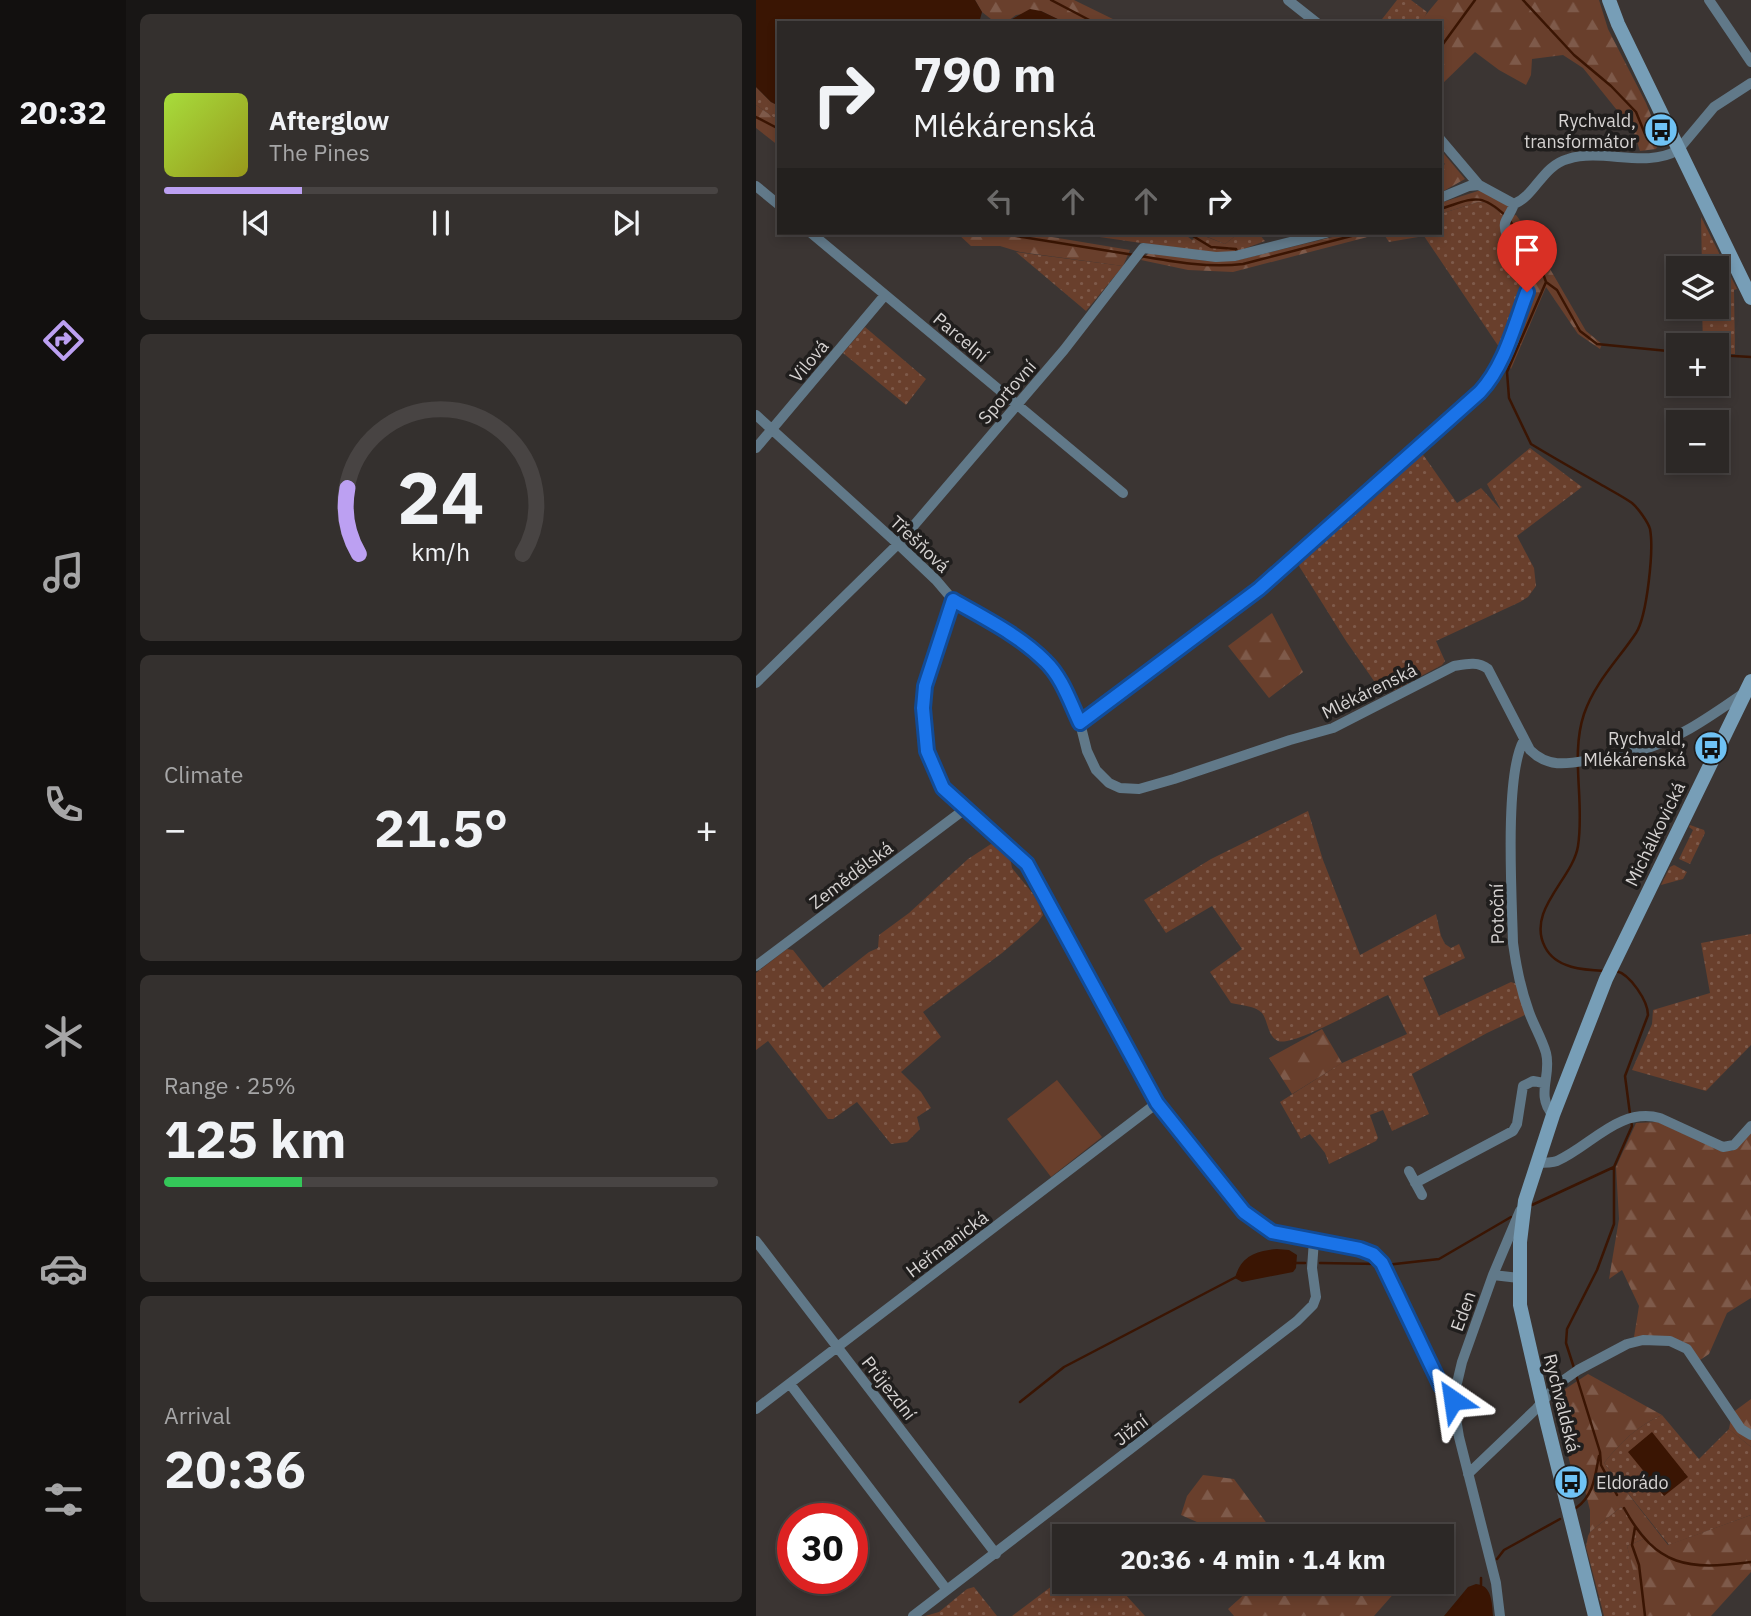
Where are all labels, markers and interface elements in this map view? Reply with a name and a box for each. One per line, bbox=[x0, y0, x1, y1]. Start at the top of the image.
text: 790 m bbox=[913, 42, 1057, 105]
icon: right bbox=[798, 49, 889, 140]
text: 20:32 bbox=[19, 91, 107, 133]
text: Afterglow bbox=[269, 103, 389, 137]
text: Mlékárenská bbox=[913, 104, 1096, 146]
place label: Rychvald, transformátor bbox=[1524, 109, 1636, 153]
bus stop icon: Rychvald, transformátor bbox=[1642, 111, 1680, 149]
text: The Pines bbox=[269, 137, 370, 167]
icon: left bbox=[981, 182, 1019, 220]
icon: ahead bbox=[1054, 182, 1092, 220]
icon: ahead bbox=[1127, 182, 1165, 220]
icon: right bbox=[1200, 182, 1238, 220]
icon: previous bbox=[237, 204, 275, 242]
icon: pause bbox=[422, 204, 460, 242]
icon: next bbox=[607, 204, 645, 242]
pin bbox=[1497, 220, 1557, 292]
icon: arrive bbox=[1508, 231, 1546, 269]
map controls bbox=[1666, 256, 1729, 473]
button: layers bbox=[1666, 256, 1729, 319]
street label: Parcelní bbox=[929, 307, 994, 367]
icon: directions bbox=[39, 316, 88, 365]
button: + bbox=[1666, 333, 1729, 396]
street label: Vilová bbox=[785, 335, 834, 387]
street label: Sportovní bbox=[973, 355, 1041, 429]
button: − bbox=[1666, 410, 1729, 473]
text: 24 bbox=[397, 449, 485, 544]
street label: Třešňová bbox=[885, 511, 955, 578]
text: km/h bbox=[412, 534, 470, 567]
icon: music bbox=[39, 548, 88, 597]
street label: Mlékárenská bbox=[1318, 658, 1421, 724]
place label: Rychvald, Mlékárenská bbox=[1583, 727, 1686, 771]
bus stop icon: Rychvald, Mlékárenská bbox=[1692, 729, 1730, 767]
text: Climate bbox=[164, 759, 243, 789]
street label: Michálkovická bbox=[1620, 778, 1690, 890]
icon: phone bbox=[39, 780, 88, 829]
text: 21.5° bbox=[374, 794, 508, 861]
text: − bbox=[164, 804, 187, 853]
text: + bbox=[695, 804, 718, 853]
street label: Zemědělská bbox=[805, 836, 898, 914]
street label: Potoční bbox=[1485, 883, 1509, 945]
icon: climate bbox=[39, 1012, 88, 1061]
text: Range · 25% bbox=[164, 1070, 296, 1100]
text: 125 km bbox=[164, 1105, 346, 1172]
street label: Heřmanická bbox=[901, 1205, 993, 1282]
icon: car bbox=[39, 1244, 88, 1293]
street label: Eden bbox=[1445, 1288, 1481, 1334]
street label: Průjezdní bbox=[857, 1351, 922, 1425]
street label: Rychvaldská bbox=[1539, 1351, 1585, 1455]
position arrow bbox=[1416, 1363, 1490, 1437]
text: Arrival bbox=[164, 1400, 231, 1430]
street label: Jižní bbox=[1109, 1409, 1153, 1450]
text: 20:36 bbox=[164, 1435, 306, 1502]
bus stop icon: Eldorádo bbox=[1552, 1463, 1590, 1501]
place label: Eldorádo bbox=[1596, 1471, 1669, 1494]
icon: filters bbox=[39, 1475, 88, 1524]
speed limit sign: 30 bbox=[777, 1503, 868, 1594]
text: 20:36 · 4 min · 1.4 km bbox=[1120, 1542, 1386, 1576]

